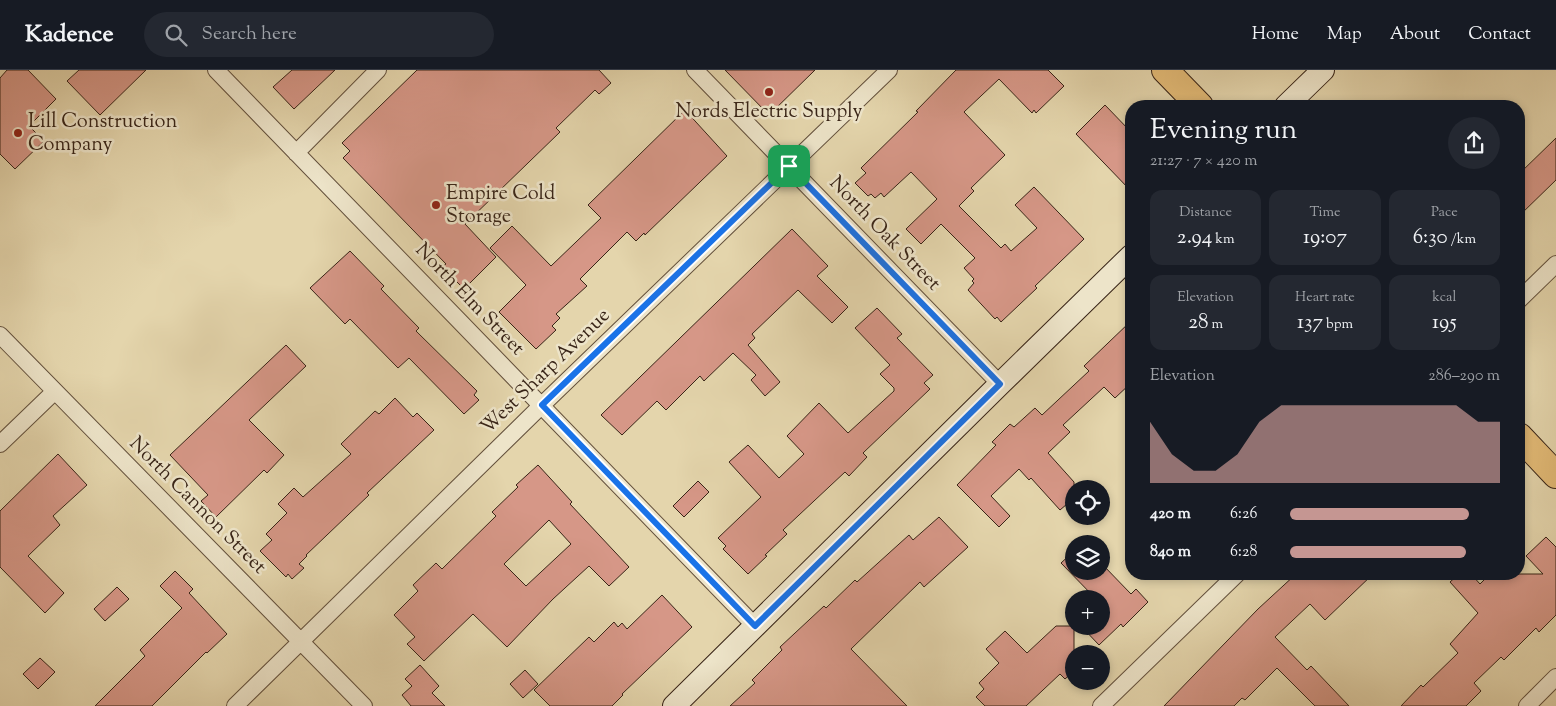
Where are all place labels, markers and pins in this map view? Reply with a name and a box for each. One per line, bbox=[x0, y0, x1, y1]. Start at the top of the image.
marker: Nords Electric Supply bbox=[763, 86, 775, 98]
place label: Nords Electric Supply bbox=[675, 98, 863, 127]
place label: Lill Construction Company bbox=[28, 108, 177, 160]
marker: Lill Construction Company bbox=[12, 127, 24, 139]
pin bbox=[768, 145, 810, 187]
place label: Empire Cold Storage bbox=[446, 180, 555, 232]
marker: Empire Cold Storage bbox=[430, 199, 442, 211]

